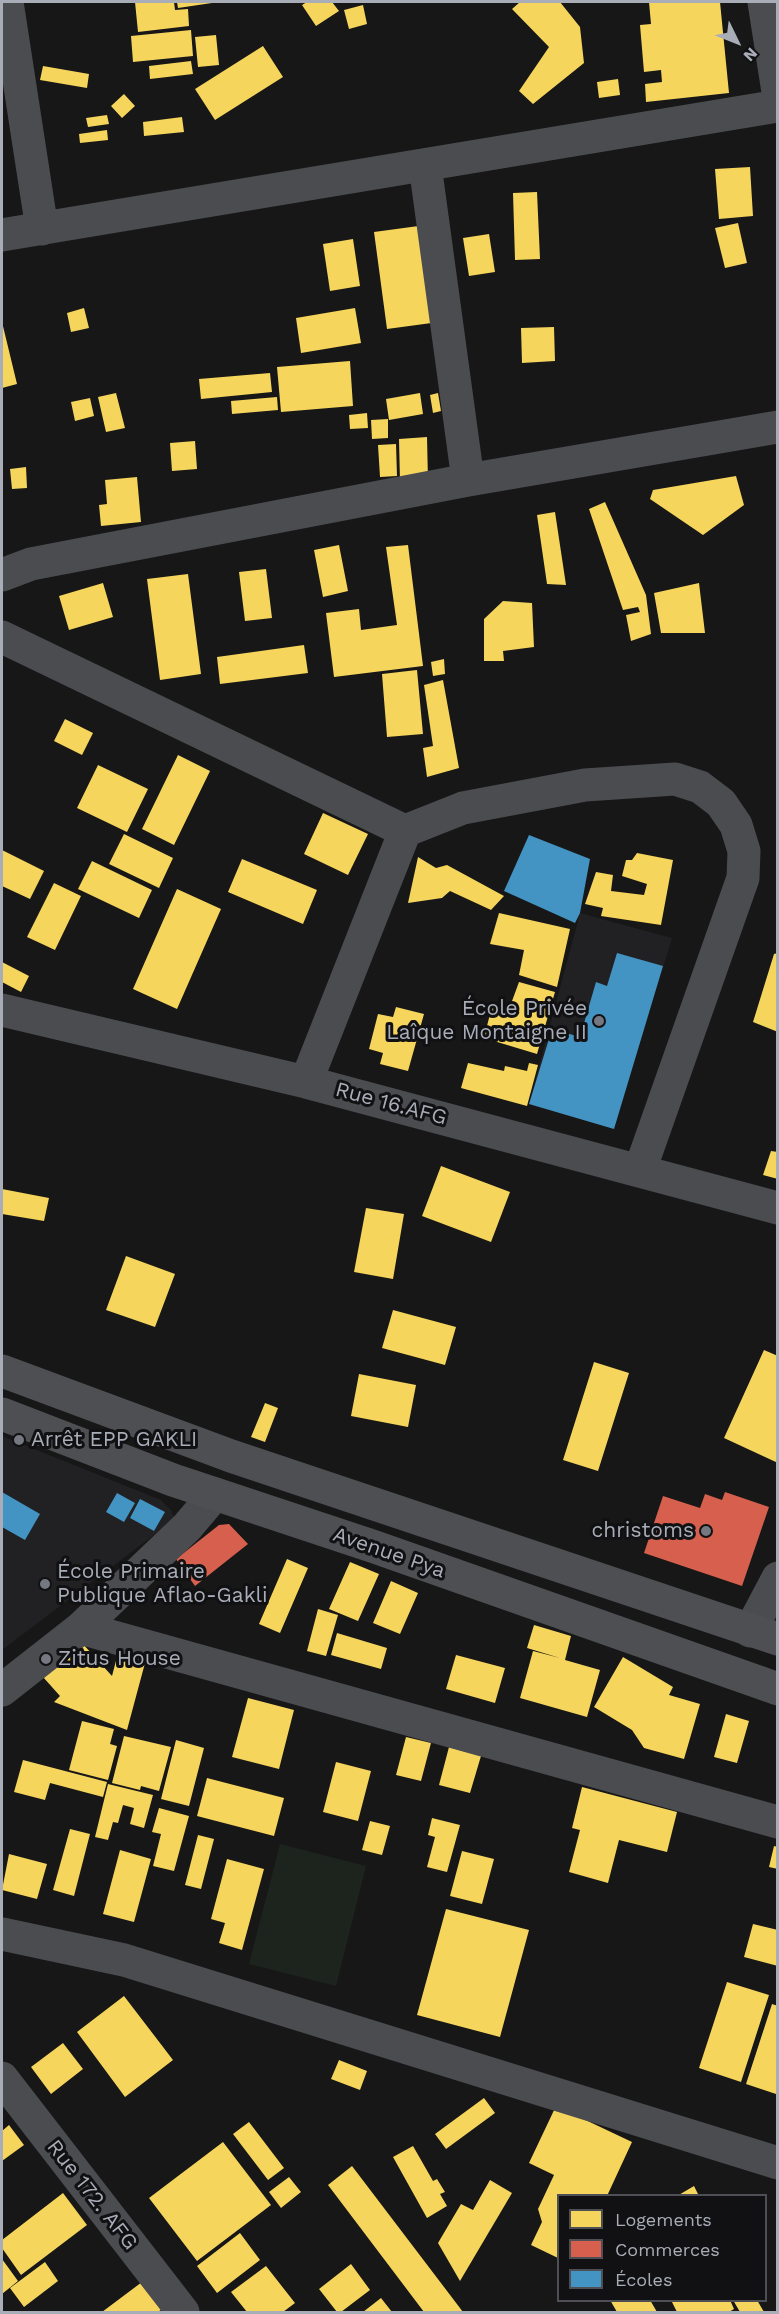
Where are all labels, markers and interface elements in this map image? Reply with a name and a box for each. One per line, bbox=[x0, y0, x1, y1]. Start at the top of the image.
north arrow bbox=[707, 12, 767, 72]
text: N bbox=[740, 44, 762, 65]
place label: École Privée Laîque Montaigne II bbox=[386, 996, 587, 1046]
marker: École Privée Laîque Montaigne II bbox=[592, 1014, 606, 1028]
street label: Rue 16.AFG bbox=[333, 1077, 449, 1131]
place label: Arrêt EPP GAKLI bbox=[31, 1427, 197, 1453]
marker: Arrêt EPP GAKLI bbox=[12, 1433, 26, 1447]
place label: christoms bbox=[592, 1518, 694, 1544]
street label: Avenue Pya bbox=[330, 1522, 448, 1584]
marker: christoms bbox=[699, 1524, 713, 1538]
place label: École Primaire Publique Aflao-Gakli bbox=[57, 1559, 268, 1609]
marker: École Primaire Publique Aflao-Gakli bbox=[38, 1577, 52, 1591]
place label: Zitus House bbox=[58, 1646, 181, 1672]
marker: Zitus House bbox=[39, 1652, 53, 1666]
street label: Rue 172. AFG bbox=[41, 2135, 143, 2255]
legend bbox=[557, 2194, 767, 2302]
text: Logements bbox=[615, 2209, 712, 2230]
text: Commerces bbox=[615, 2239, 720, 2260]
text: Écoles bbox=[615, 2269, 672, 2290]

